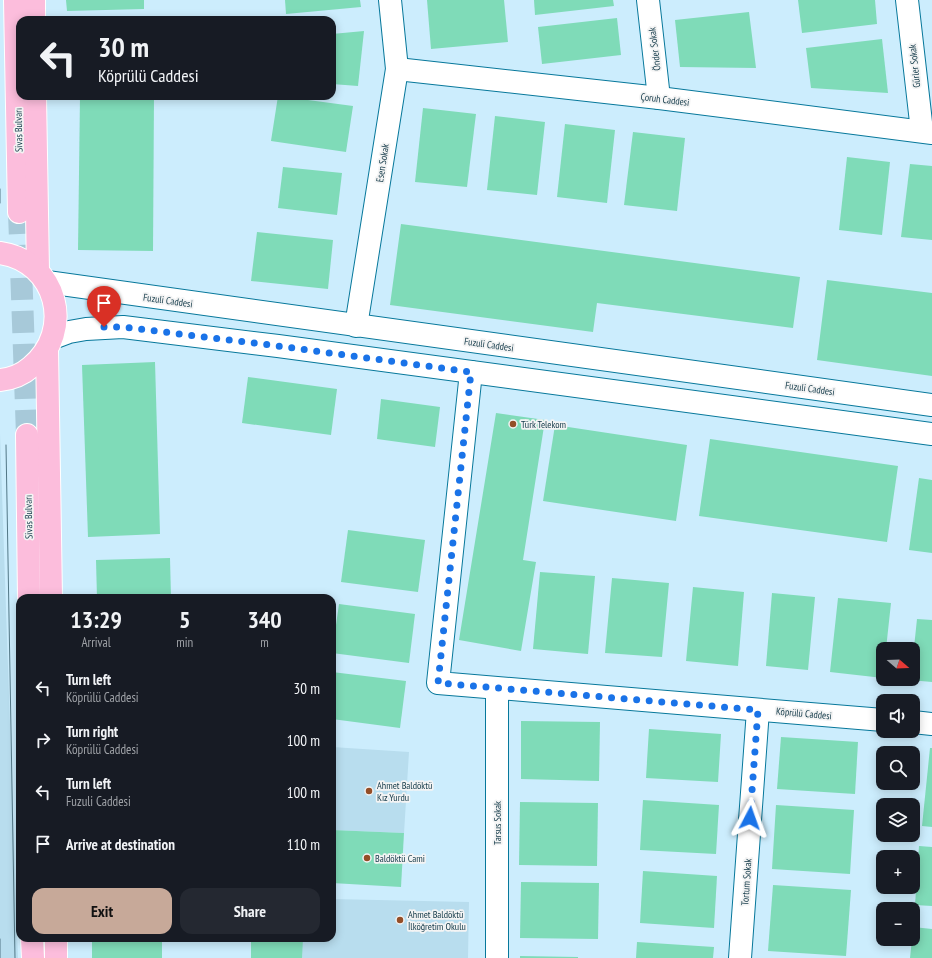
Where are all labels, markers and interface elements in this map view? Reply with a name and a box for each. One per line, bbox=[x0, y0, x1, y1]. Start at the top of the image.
street label: Önder Sokak bbox=[645, 26, 664, 71]
text: 30 m bbox=[98, 28, 149, 65]
icon: left bbox=[32, 32, 84, 84]
street label: Gürler Sokak bbox=[906, 43, 923, 88]
text: Köprülü Caddesi bbox=[98, 64, 199, 87]
street label: Çoruh Caddesi bbox=[640, 90, 690, 109]
street label: Sivas Bulvarı bbox=[12, 108, 25, 152]
street label: Esen Sokak bbox=[373, 143, 392, 183]
pin bbox=[87, 286, 121, 327]
street label: Fuzuli Caddesi bbox=[142, 291, 194, 310]
icon: arrive bbox=[93, 292, 115, 314]
street label: Fuzuli Caddesi bbox=[463, 335, 515, 354]
street label: Fuzuli Caddesi bbox=[784, 379, 836, 398]
place label: Türk Telekom bbox=[521, 418, 566, 431]
marker: Türk Telekom bbox=[508, 419, 518, 429]
street label: Sivas Bulvarı bbox=[22, 495, 35, 539]
text: 13:29 bbox=[70, 604, 122, 635]
text: 5 bbox=[179, 604, 190, 635]
text: 340 bbox=[247, 604, 282, 635]
text: Arrival bbox=[81, 634, 111, 651]
text: min bbox=[176, 634, 193, 651]
text: m bbox=[260, 634, 269, 651]
north arrow bbox=[876, 642, 920, 686]
map controls bbox=[876, 642, 920, 946]
text: Turn left bbox=[66, 670, 111, 689]
icon: left bbox=[32, 677, 54, 699]
text: 30 m bbox=[294, 679, 320, 698]
text: Köprülü Caddesi bbox=[66, 689, 139, 706]
button: sound bbox=[876, 694, 920, 738]
street label: Köprülü Caddesi bbox=[776, 705, 832, 722]
text: Turn right bbox=[66, 722, 118, 741]
icon: right bbox=[32, 729, 54, 751]
text: 100 m bbox=[287, 731, 320, 750]
text: Köprülü Caddesi bbox=[66, 741, 139, 758]
button: search bbox=[876, 746, 920, 790]
text: Turn left bbox=[66, 774, 111, 793]
place label: Ahmet Baldöktü Kız Yurdu bbox=[377, 779, 432, 804]
icon: left bbox=[32, 781, 54, 803]
text: 100 m bbox=[287, 783, 320, 802]
marker: Ahmet Baldöktü Kız Yurdu bbox=[364, 786, 374, 796]
text: Fuzuli Caddesi bbox=[66, 793, 131, 810]
position arrow bbox=[729, 797, 771, 839]
button: layers bbox=[876, 798, 920, 842]
street label: Tarsus Sokak bbox=[491, 801, 504, 845]
icon: arrive bbox=[32, 833, 54, 855]
text: Arrive at destination bbox=[66, 835, 175, 854]
text: 110 m bbox=[287, 835, 320, 854]
button: + bbox=[876, 850, 920, 894]
place label: Baldöktü Cami bbox=[375, 852, 425, 865]
marker: Baldöktü Cami bbox=[362, 853, 372, 863]
street label: Tortum Sokak bbox=[738, 858, 755, 906]
button: Exit bbox=[32, 888, 172, 934]
button: Share bbox=[180, 888, 320, 934]
button: − bbox=[876, 902, 920, 946]
place label: Ahmet Baldöktü İlköğretim Okulu bbox=[408, 908, 466, 933]
marker: Ahmet Baldöktü İlköğretim Okulu bbox=[395, 915, 405, 925]

